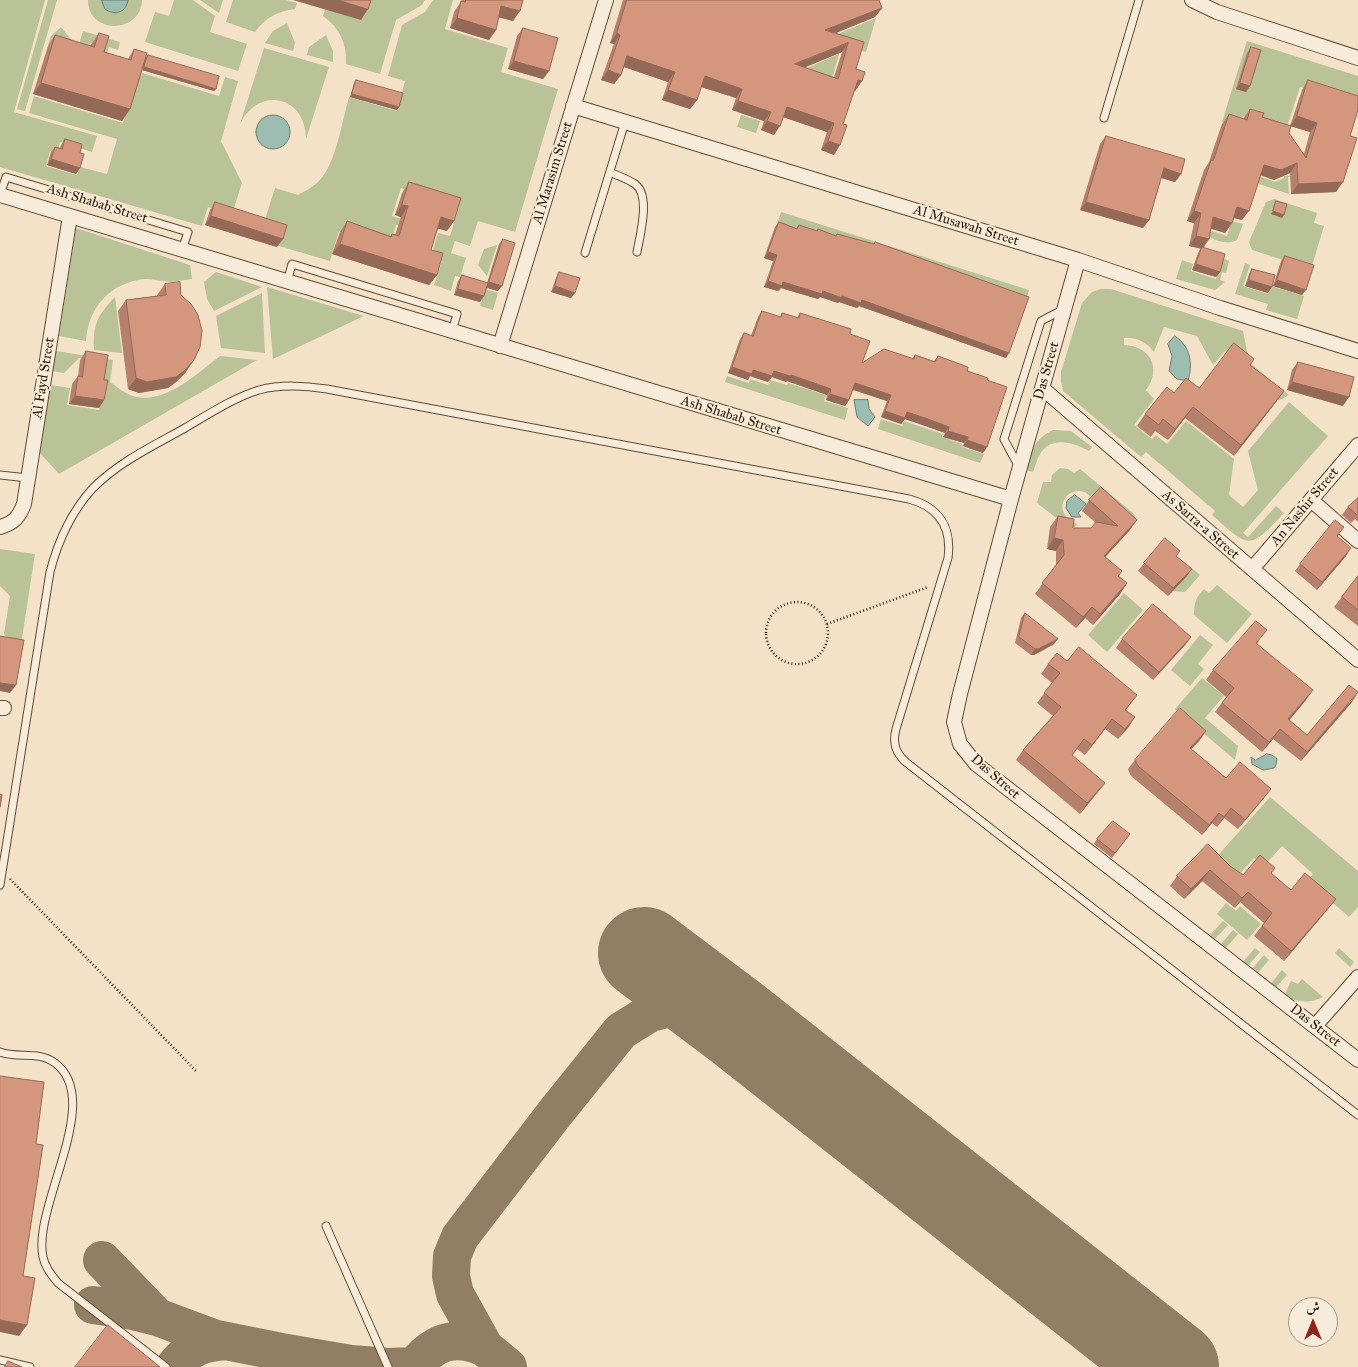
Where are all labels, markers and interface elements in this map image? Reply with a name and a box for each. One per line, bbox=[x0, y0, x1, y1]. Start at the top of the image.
street label: Al Marasim Street bbox=[529, 120, 577, 226]
street label: Ash Shabab Street bbox=[45, 181, 149, 227]
street label: Al Musawah Street bbox=[911, 202, 1021, 250]
street label: Al Fayd Street bbox=[29, 336, 59, 420]
street label: Das Street bbox=[1031, 340, 1063, 402]
street label: Ash Shabab Street bbox=[679, 393, 783, 439]
street label: An Nashir Street bbox=[1267, 464, 1343, 550]
street label: As Sarra-a Street bbox=[1158, 487, 1242, 563]
street label: Das Street bbox=[967, 751, 1023, 803]
street label: Das Street bbox=[1286, 1001, 1344, 1051]
north arrow bbox=[1288, 1297, 1338, 1347]
text: ش bbox=[1306, 1299, 1320, 1316]

